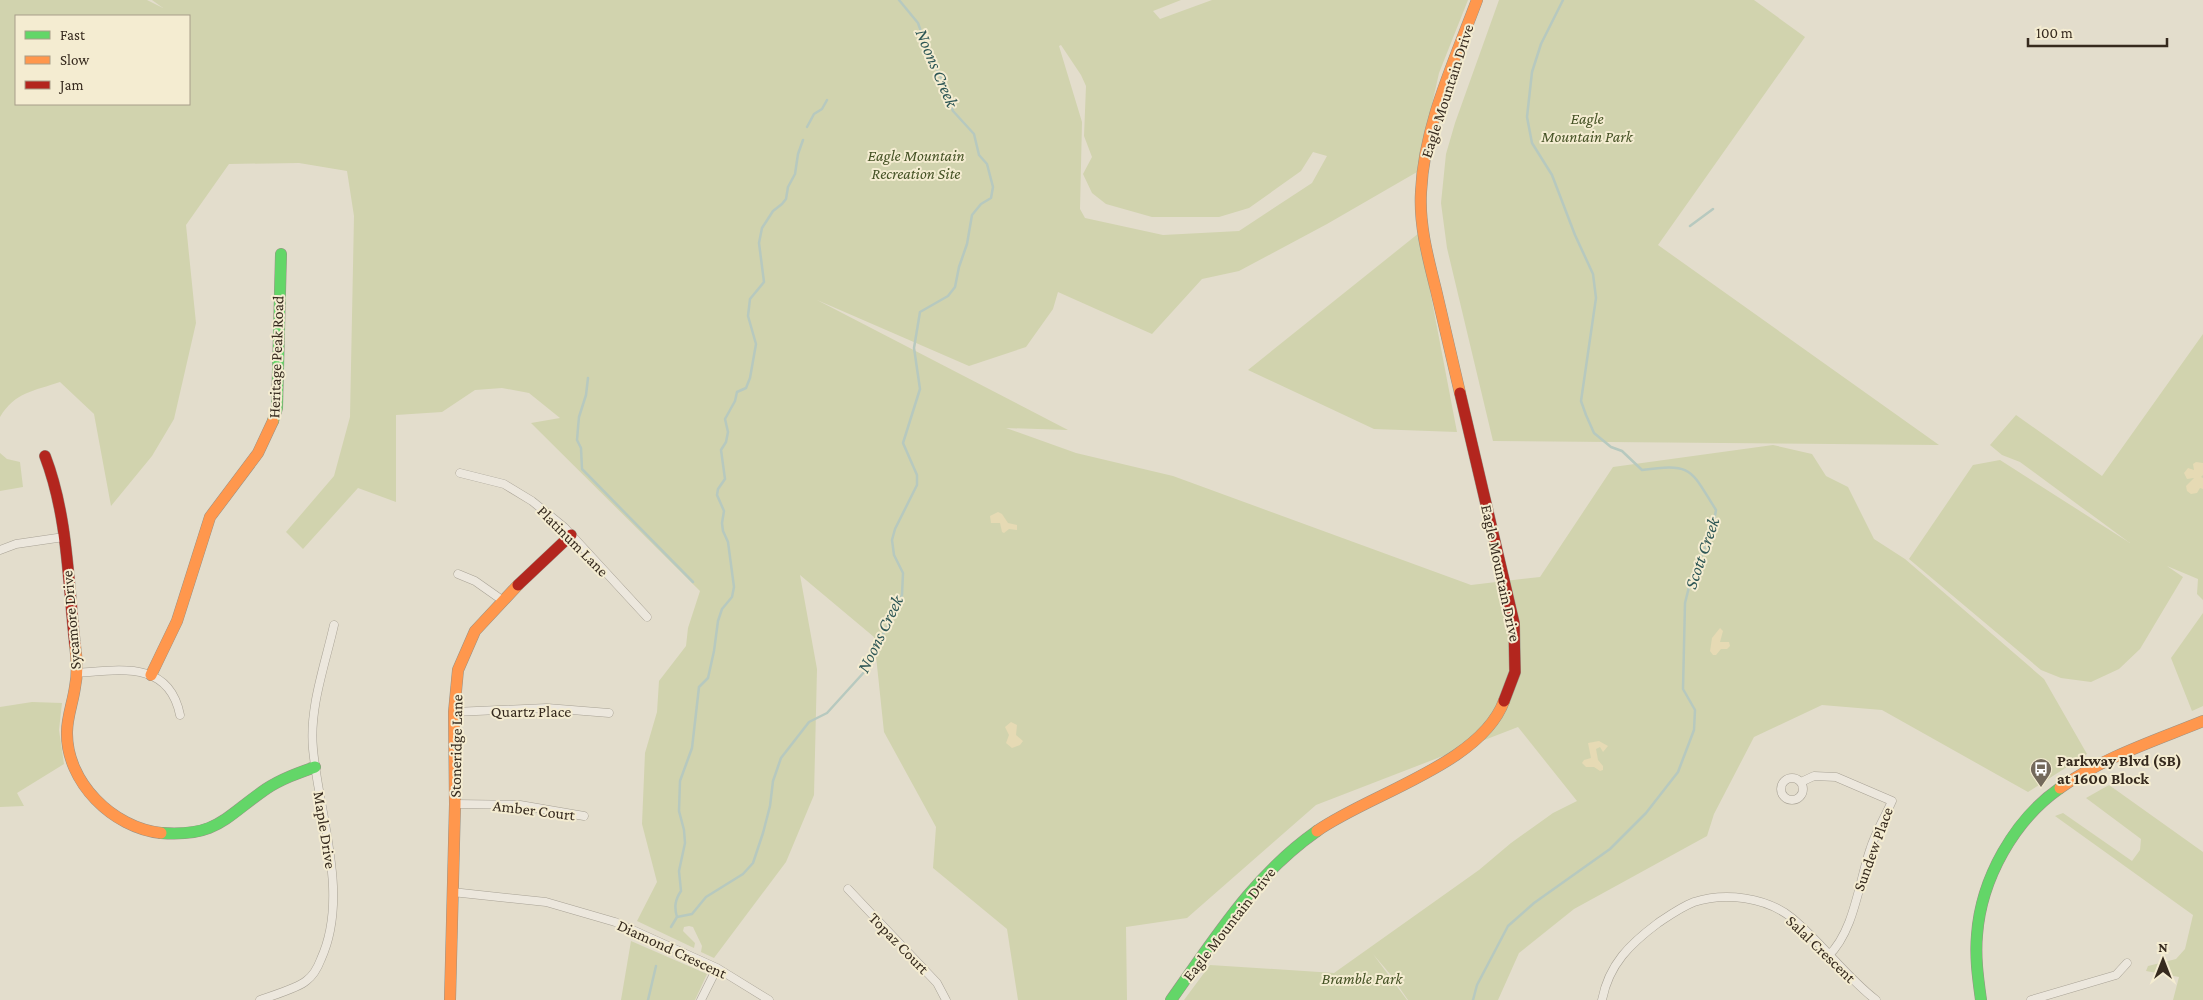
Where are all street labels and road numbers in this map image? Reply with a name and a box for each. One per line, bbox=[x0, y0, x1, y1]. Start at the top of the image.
street label: Eagle Mountain Drive bbox=[1417, 22, 1478, 160]
street label: Heritage Peak Road bbox=[265, 295, 288, 419]
street label: Platinum Lane bbox=[534, 502, 612, 580]
street label: Eagle Mountain Drive bbox=[1477, 503, 1524, 643]
street label: Sycamore Drive bbox=[58, 570, 85, 670]
street label: Stoneridge Lane bbox=[447, 694, 466, 798]
street label: Quartz Place bbox=[491, 703, 571, 720]
street label: Maple Drive bbox=[310, 790, 340, 870]
street label: Amber Court bbox=[492, 797, 577, 824]
street label: Sundew Place bbox=[1850, 805, 1896, 893]
street label: Eagle Mountain Drive bbox=[1179, 864, 1279, 985]
street label: Topaz Court bbox=[865, 909, 933, 978]
street label: Salal Crescent bbox=[1783, 912, 1860, 987]
street label: Diamond Crescent bbox=[615, 916, 730, 982]

